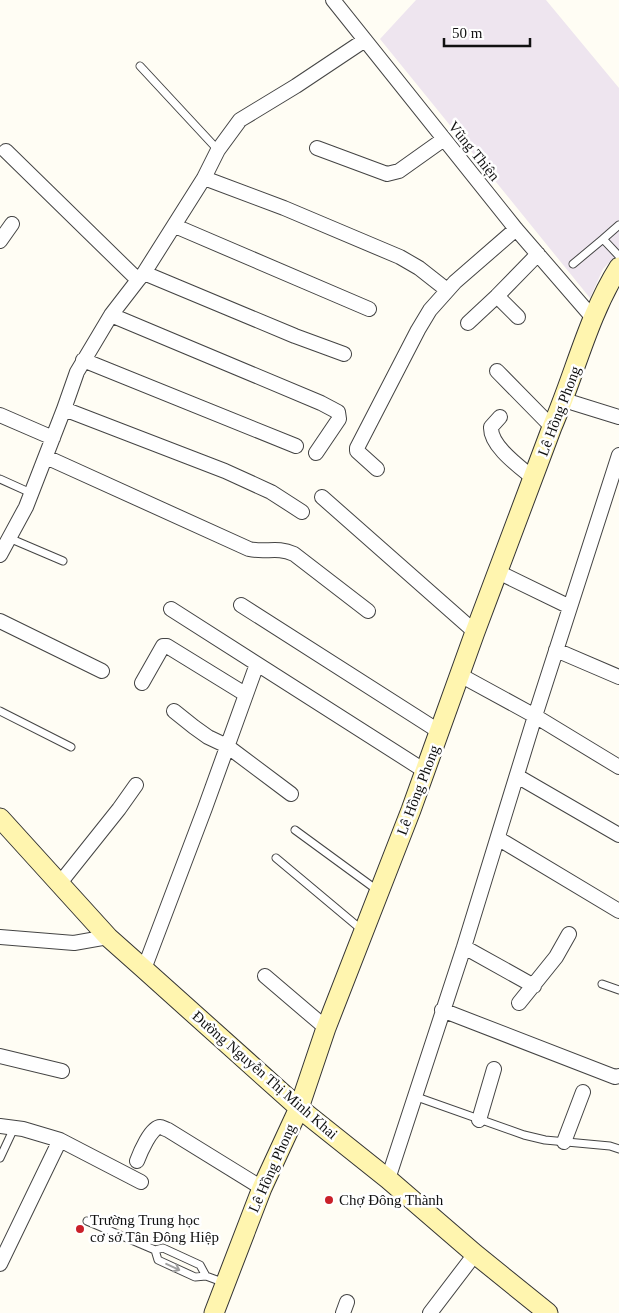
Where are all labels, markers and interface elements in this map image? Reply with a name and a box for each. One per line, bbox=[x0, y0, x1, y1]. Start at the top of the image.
scale bar bbox=[444, 15, 530, 47]
text: 50 m bbox=[452, 25, 483, 41]
street label: Vũng Thiện bbox=[445, 118, 503, 184]
street label: Lê Hồng Phong bbox=[535, 363, 584, 458]
street label: Lê Hồng Phong bbox=[394, 742, 443, 837]
street label: Đường Nguyễn Thị Minh Khai bbox=[189, 1008, 341, 1142]
street label: Lê Hồng Phong bbox=[245, 1121, 299, 1215]
place label: Chợ Đông Thành bbox=[339, 1192, 444, 1208]
marker: Chợ Đông Thành bbox=[323, 1194, 335, 1206]
place label: Trường Trung học cơ sở Tân Đông Hiệp bbox=[90, 1212, 219, 1245]
marker: Trường Trung học cơ sở Tân Đông Hiệp bbox=[74, 1223, 86, 1235]
one-way arrow bbox=[165, 1262, 180, 1272]

